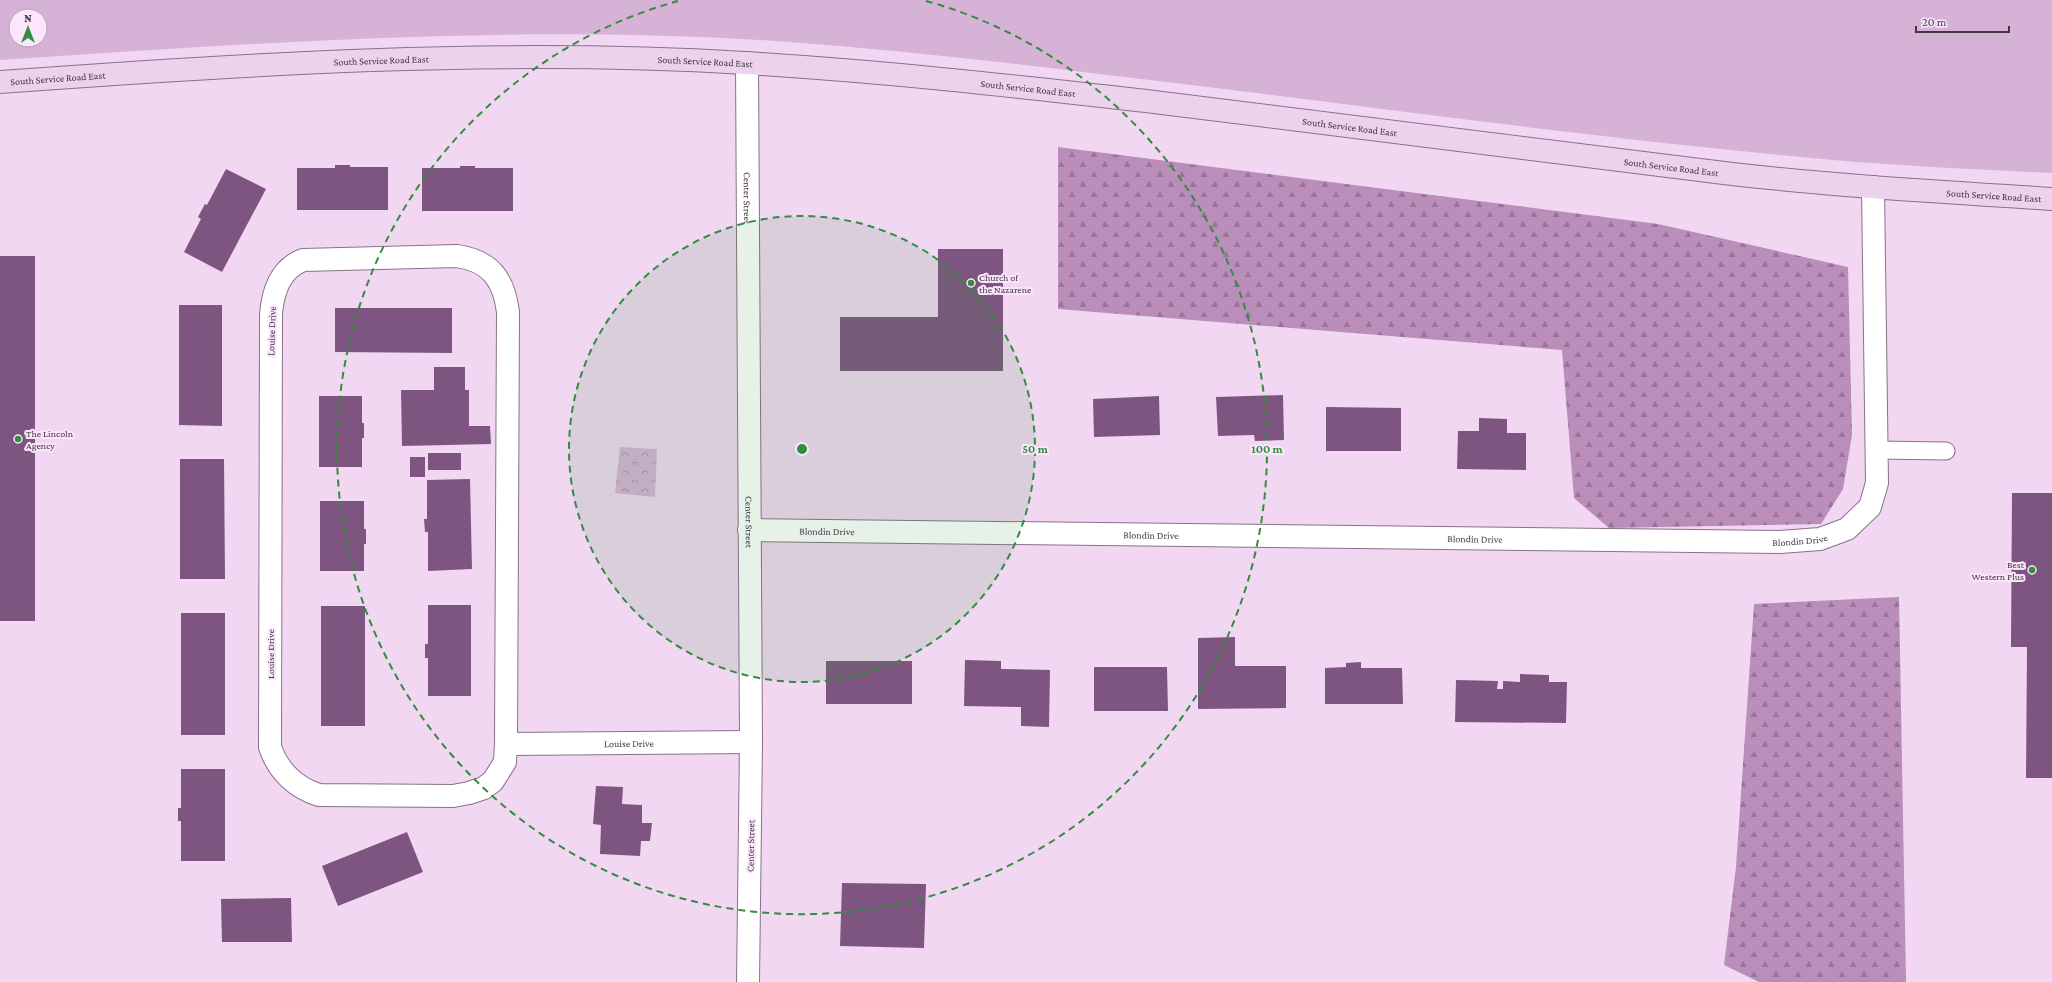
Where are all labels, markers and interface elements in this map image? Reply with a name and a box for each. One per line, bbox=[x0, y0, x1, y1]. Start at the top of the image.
north arrow bbox=[8, 8, 48, 48]
scale bar bbox=[1916, 8, 2009, 34]
text: N bbox=[24, 12, 32, 24]
text: 20 m bbox=[1922, 15, 1947, 29]
street label: South Service Road East bbox=[333, 53, 430, 68]
street label: South Service Road East bbox=[657, 54, 754, 70]
street label: South Service Road East bbox=[10, 70, 107, 87]
street label: South Service Road East bbox=[980, 78, 1077, 99]
street label: South Service Road East bbox=[1302, 116, 1398, 139]
street label: South Service Road East bbox=[1623, 156, 1720, 178]
street label: Center Street bbox=[742, 172, 753, 225]
street label: South Service Road East bbox=[1946, 187, 2043, 204]
place label: Church of the Nazarene bbox=[979, 272, 1032, 295]
marker: Church of the Nazarene bbox=[966, 278, 976, 288]
street label: Louise Drive bbox=[265, 305, 278, 356]
place label: The Lincoln Agency bbox=[26, 428, 74, 451]
marker: The Lincoln Agency bbox=[13, 434, 23, 444]
centre of rings bbox=[795, 442, 809, 456]
text: 50 m bbox=[1022, 442, 1049, 456]
text: 100 m bbox=[1251, 442, 1284, 456]
street label: Center Street bbox=[744, 496, 755, 549]
street label: Blondin Drive bbox=[799, 526, 855, 537]
street label: Blondin Drive bbox=[1123, 529, 1179, 541]
street label: Blondin Drive bbox=[1772, 531, 1830, 548]
street label: Blondin Drive bbox=[1447, 533, 1503, 545]
place label: Best Western Plus bbox=[1972, 559, 2025, 582]
marker: Best Western Plus bbox=[2027, 565, 2037, 575]
street label: Louise Drive bbox=[265, 628, 276, 679]
street label: Louise Drive bbox=[604, 738, 655, 749]
street label: Center Street bbox=[745, 819, 756, 872]

